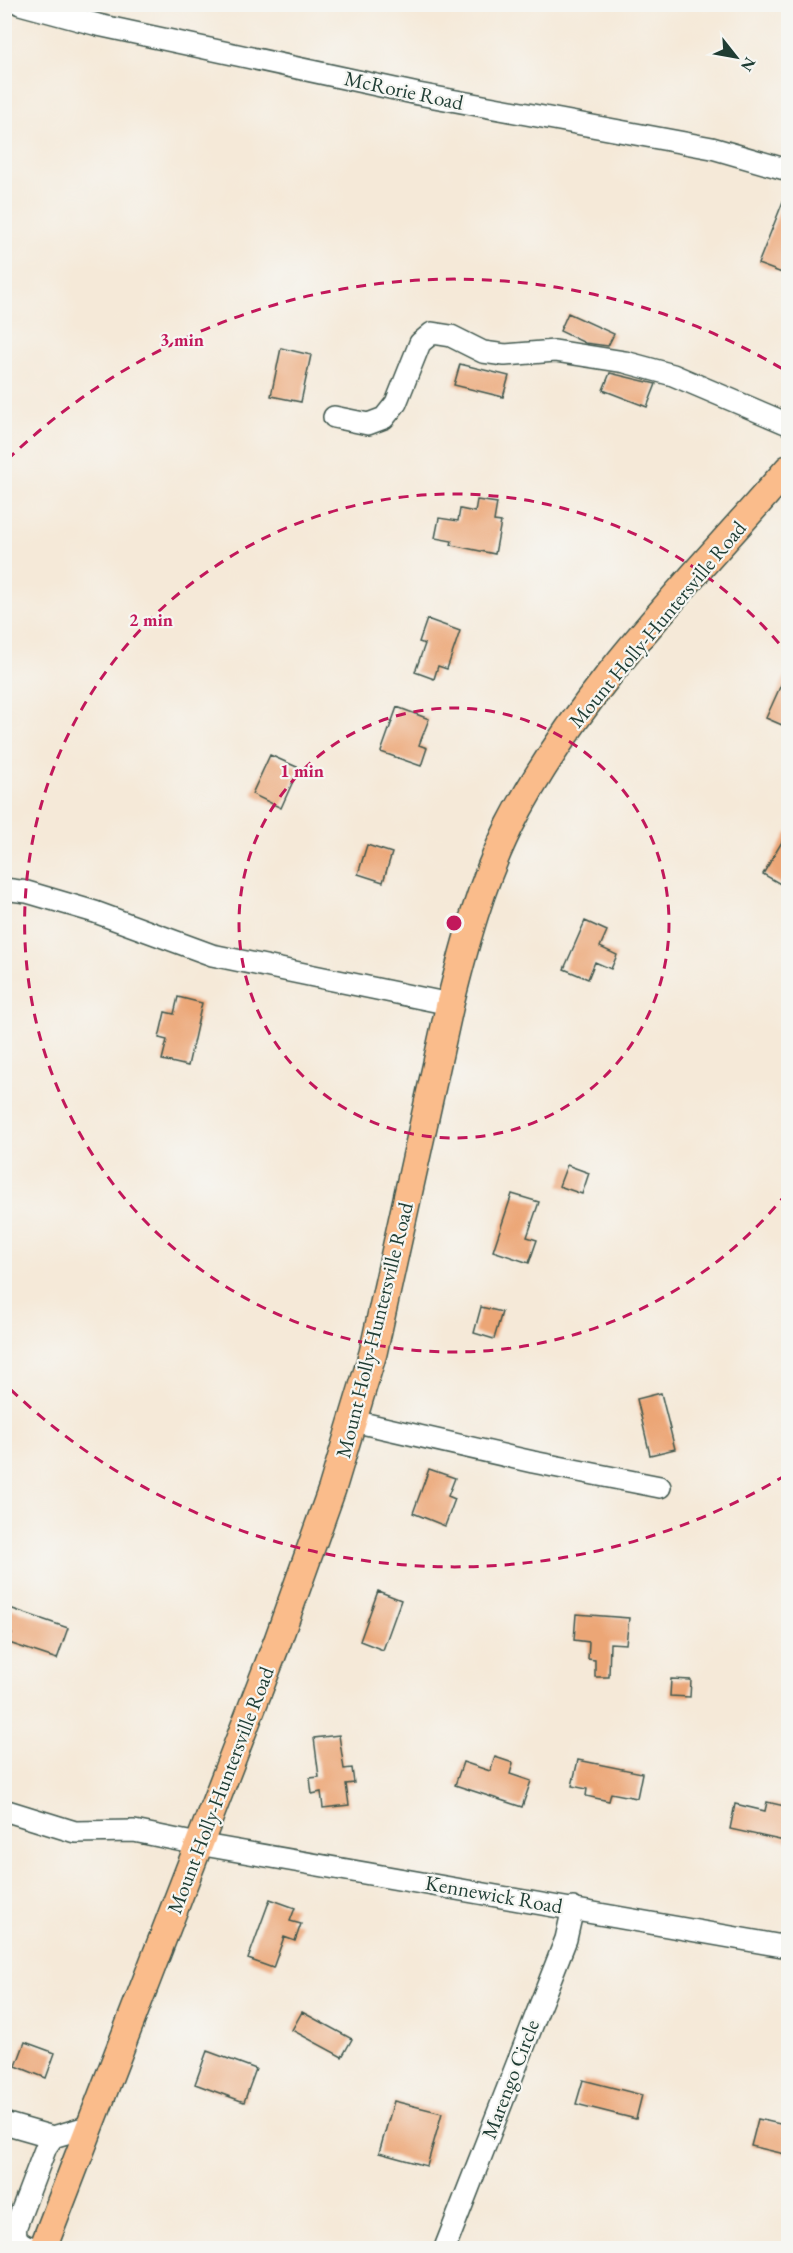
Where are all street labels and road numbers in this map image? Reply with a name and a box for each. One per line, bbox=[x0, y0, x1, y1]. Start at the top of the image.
street label: McRorie Road bbox=[342, 64, 466, 116]
street label: Mount Holly-Huntersville Road bbox=[562, 515, 752, 733]
street label: Mount Holly-Huntersville Road bbox=[329, 1199, 419, 1461]
street label: Mount Holly-Huntersville Road bbox=[160, 1662, 280, 1917]
street label: Kennewick Road bbox=[423, 1869, 565, 1919]
street label: Marengo Circle bbox=[475, 2015, 545, 2143]

